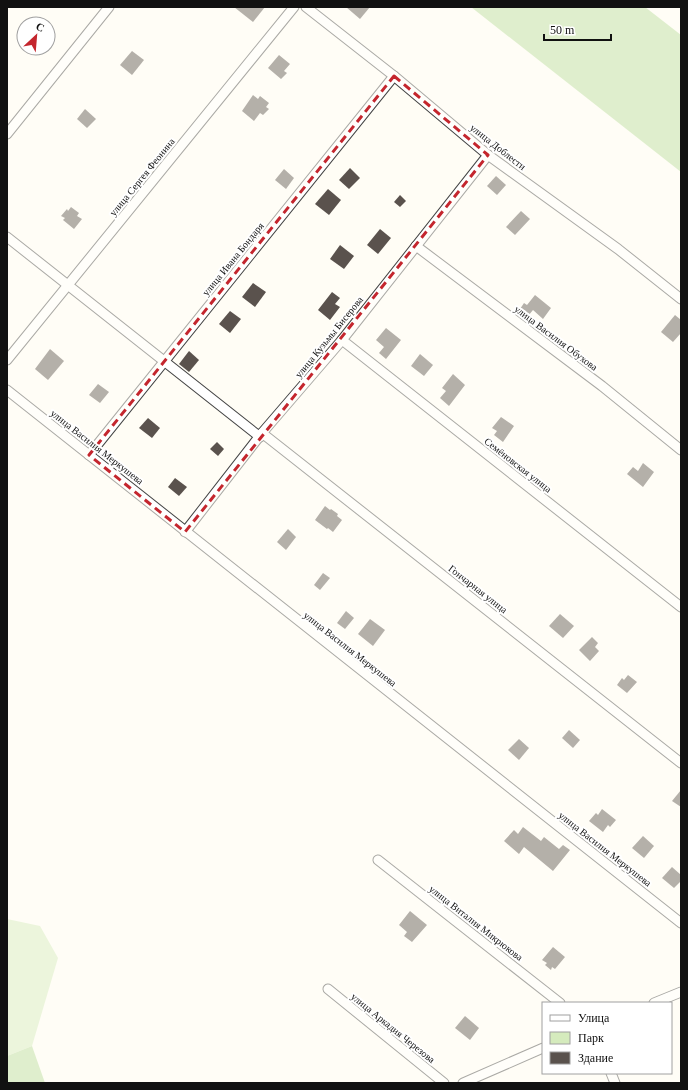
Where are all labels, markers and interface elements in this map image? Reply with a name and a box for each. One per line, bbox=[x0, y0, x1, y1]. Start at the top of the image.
north arrow bbox=[16, 16, 56, 56]
scale bar bbox=[544, 16, 611, 42]
text: С bbox=[34, 20, 47, 34]
text: 50 m bbox=[550, 23, 575, 37]
street label: улица Доблести bbox=[468, 122, 529, 173]
street label: улица Сергея Феонина bbox=[107, 136, 177, 218]
street label: улица Ивана Бондаря bbox=[200, 220, 266, 298]
street label: улица Кузьмы Бисерова bbox=[293, 294, 365, 380]
street label: улица Василия Обухова bbox=[512, 303, 600, 373]
street label: улица Василия Меркушева bbox=[48, 407, 146, 487]
street label: Семёновская улица bbox=[482, 435, 554, 495]
street label: Гончарная улица bbox=[447, 563, 510, 616]
street label: улица Василия Меркушева bbox=[301, 609, 399, 689]
street label: улица Василия Меркушева bbox=[556, 809, 654, 889]
street label: улица Виталия Микрюкова bbox=[427, 883, 525, 963]
street label: улица Аркадия Черезова bbox=[349, 991, 438, 1066]
legend bbox=[542, 1002, 672, 1074]
text: Улица bbox=[578, 1011, 610, 1025]
text: Парк bbox=[578, 1031, 604, 1045]
text: Здание bbox=[578, 1051, 613, 1065]

